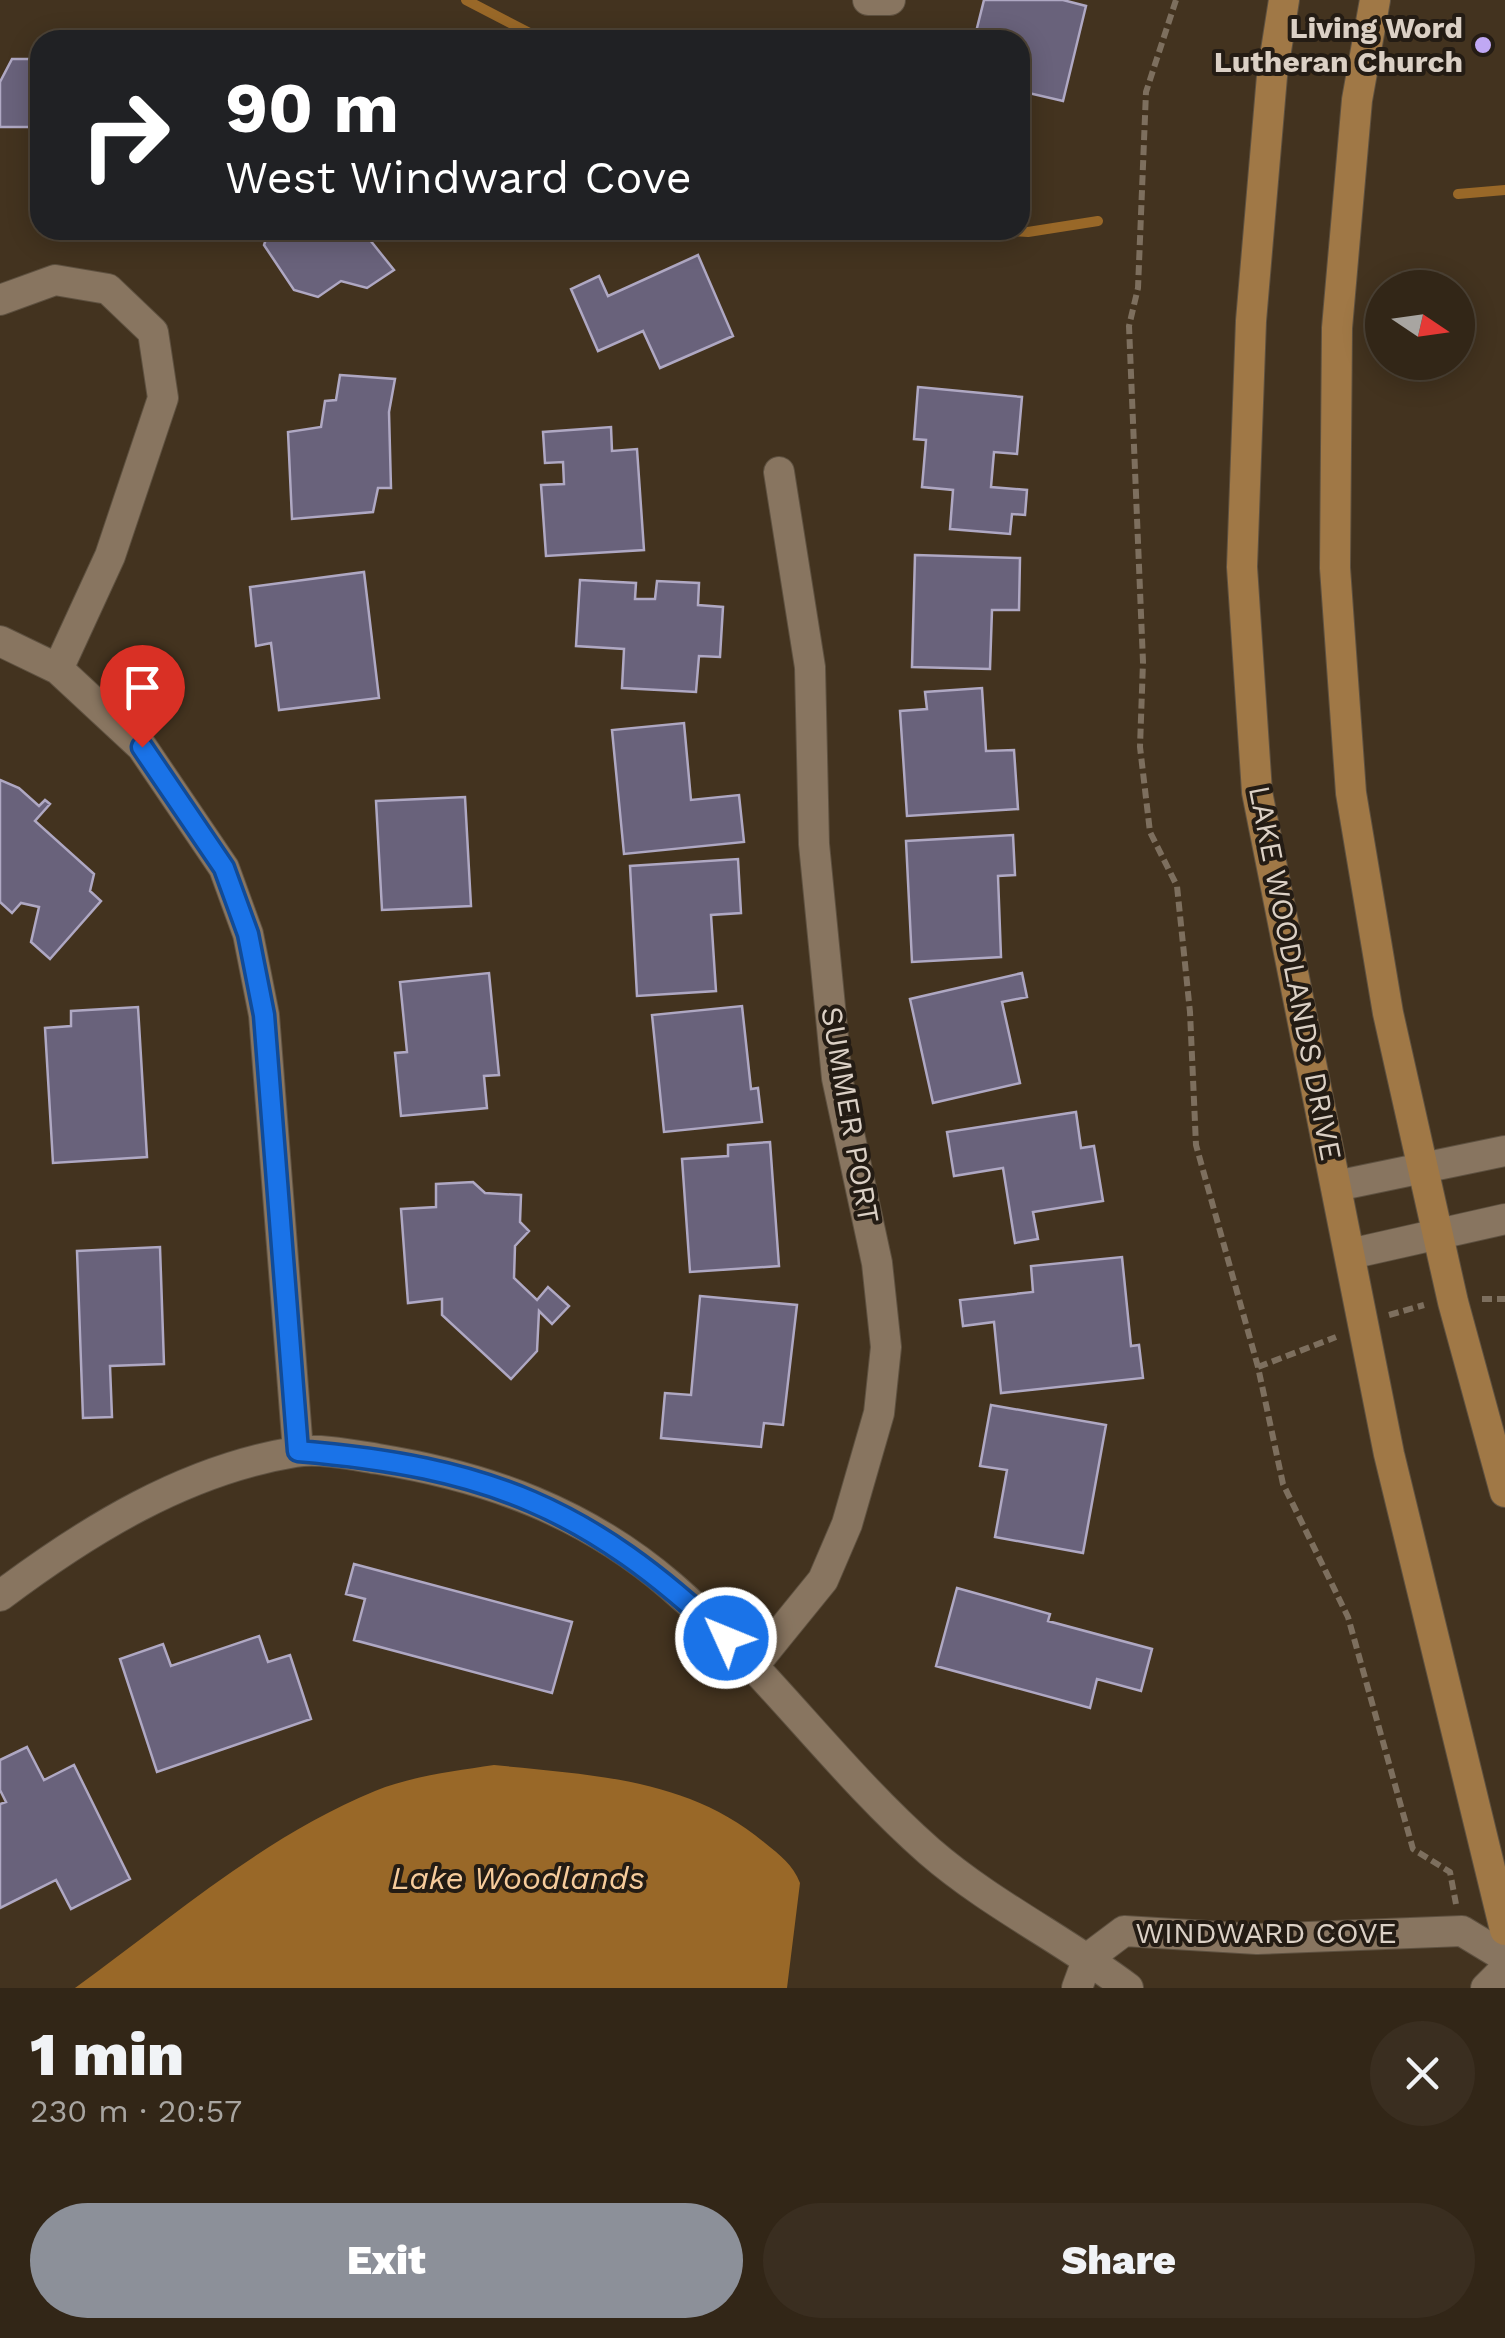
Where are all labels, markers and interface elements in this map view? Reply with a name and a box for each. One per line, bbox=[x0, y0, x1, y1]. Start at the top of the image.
place label: Living Word Lutheran Church bbox=[1214, 10, 1463, 79]
marker: Living Word Lutheran Church bbox=[1472, 34, 1494, 56]
text: 90 m bbox=[225, 67, 399, 149]
icon: right bbox=[60, 70, 190, 200]
text: West Windward Cove bbox=[225, 151, 692, 204]
north arrow bbox=[1365, 270, 1475, 380]
map controls bbox=[1365, 270, 1475, 380]
pin bbox=[100, 645, 185, 748]
icon: arrive bbox=[115, 660, 170, 715]
street label: LAKE WOODLANDS DRIVE bbox=[1242, 783, 1349, 1163]
street label: SUMMER PORT bbox=[814, 1004, 887, 1226]
position arrow bbox=[674, 1586, 778, 1690]
water label: Lake Woodlands bbox=[391, 1859, 645, 1897]
street label: WINDWARD COVE bbox=[1135, 1915, 1397, 1950]
text: 1 min bbox=[30, 2019, 184, 2090]
button: close bbox=[1370, 2021, 1475, 2126]
text: 230 m · 20:57 bbox=[30, 2092, 242, 2130]
button: Exit bbox=[30, 2203, 743, 2318]
button: Share bbox=[763, 2203, 1475, 2318]

